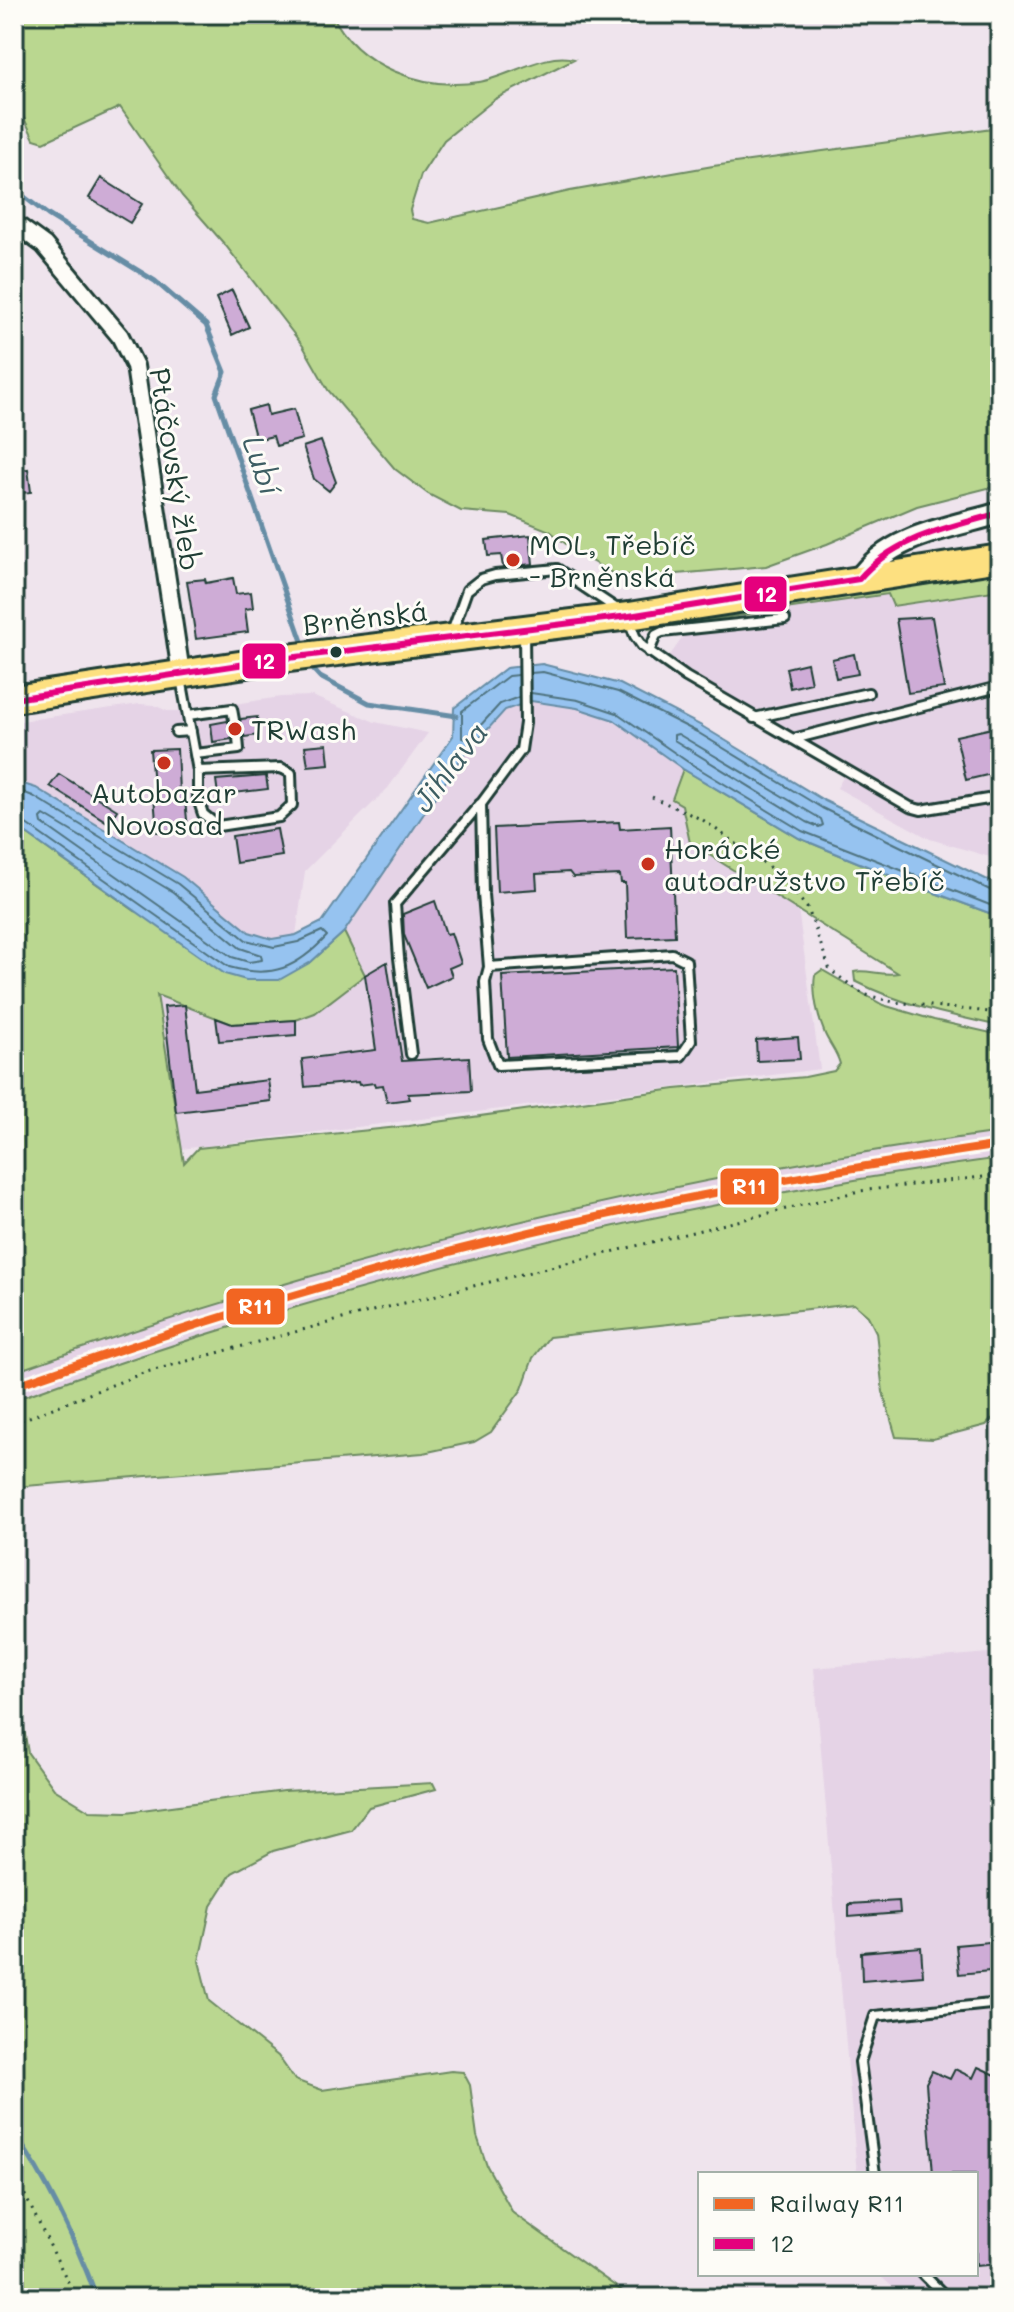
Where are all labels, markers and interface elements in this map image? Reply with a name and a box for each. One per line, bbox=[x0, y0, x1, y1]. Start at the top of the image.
street label: Ptáčovský žleb bbox=[142, 365, 210, 573]
water label: Lubí bbox=[234, 430, 292, 501]
place label: MOL, Třebíč - Brněnská bbox=[529, 526, 696, 594]
marker: MOL, Třebíč - Brněnská bbox=[504, 551, 522, 569]
line badge: 12 bbox=[743, 575, 788, 613]
text: 12 bbox=[755, 579, 777, 608]
street label: Brněnská bbox=[300, 591, 430, 643]
line badge: 12 bbox=[241, 642, 287, 680]
unlabelled marker bbox=[328, 644, 344, 660]
text: 12 bbox=[253, 646, 275, 675]
place label: TRWash bbox=[251, 711, 356, 747]
water label: Jihlava bbox=[402, 713, 496, 819]
marker: TRWash bbox=[226, 720, 244, 738]
marker: Autobazar Novosad bbox=[155, 754, 173, 772]
place label: Autobazar Novosad bbox=[91, 774, 237, 842]
place label: Horácké autodružstvo Třebíč bbox=[664, 830, 945, 898]
marker: Horácké autodružstvo Třebíč bbox=[639, 855, 657, 873]
line badge: R11 bbox=[719, 1167, 780, 1206]
text: R11 bbox=[732, 1171, 766, 1200]
line badge: R11 bbox=[225, 1287, 286, 1326]
text: R11 bbox=[238, 1291, 272, 1320]
legend bbox=[698, 2172, 978, 2276]
text: Railway R11 bbox=[770, 2187, 904, 2218]
text: 12 bbox=[770, 2227, 794, 2258]

